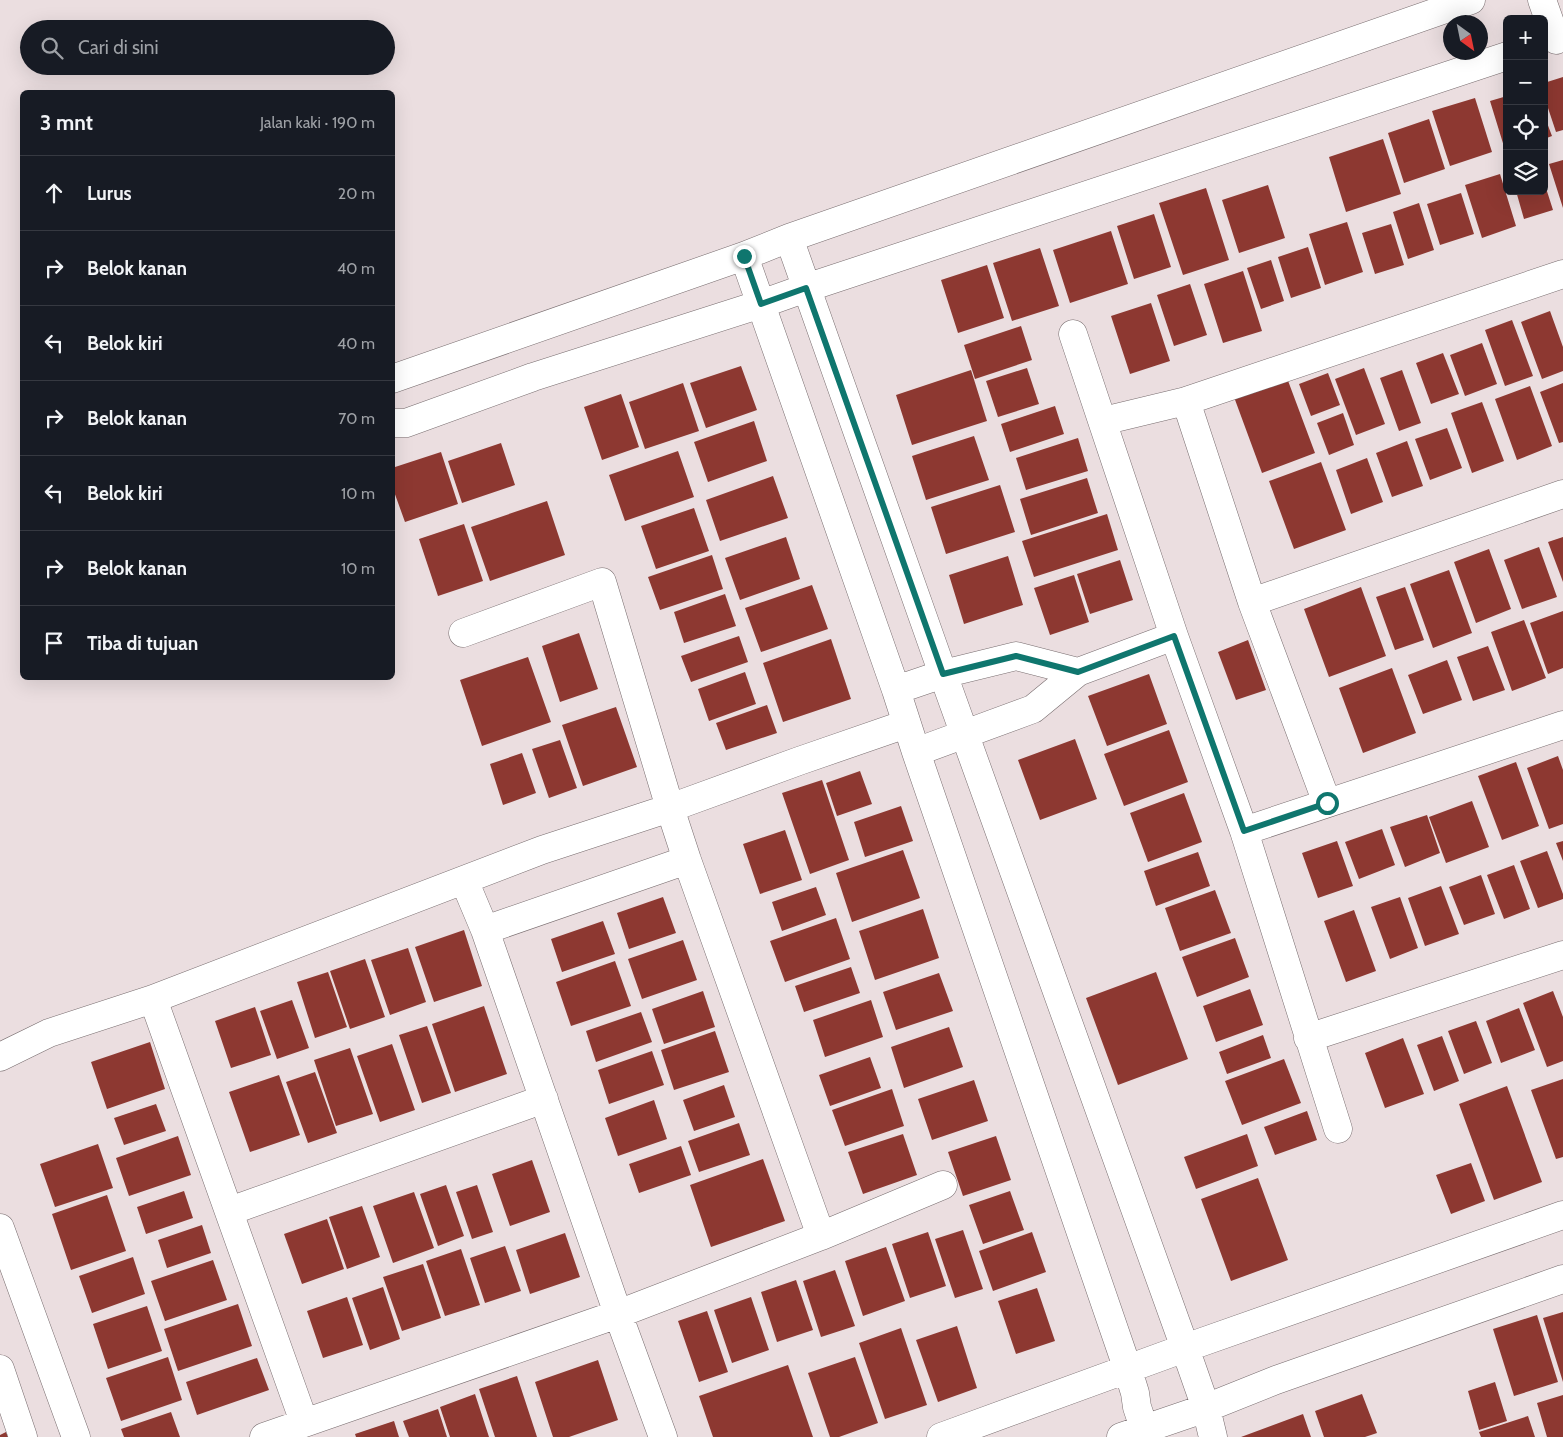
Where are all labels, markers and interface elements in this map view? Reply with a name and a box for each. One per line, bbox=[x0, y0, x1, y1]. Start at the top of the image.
north arrow bbox=[1443, 15, 1488, 60]
map controls bbox=[1503, 15, 1548, 195]
button: + bbox=[1503, 15, 1548, 60]
search box bbox=[20, 20, 395, 75]
icon: search bbox=[38, 34, 66, 62]
text: Cari di sini bbox=[78, 36, 159, 59]
button: − bbox=[1503, 60, 1548, 105]
button: locate bbox=[1503, 105, 1548, 150]
text: 3 mnt bbox=[40, 110, 93, 135]
text: Jalan kaki · 190 m bbox=[260, 113, 375, 132]
button: layers bbox=[1503, 150, 1548, 195]
icon: ahead bbox=[40, 179, 68, 207]
text: Lurus bbox=[87, 182, 132, 205]
text: 20 m bbox=[338, 184, 375, 203]
route end bbox=[733, 245, 756, 268]
icon: right bbox=[40, 254, 68, 282]
text: Belok kanan bbox=[87, 257, 187, 280]
text: 40 m bbox=[337, 259, 375, 278]
icon: left bbox=[40, 329, 68, 357]
text: Belok kiri bbox=[87, 332, 163, 355]
text: 40 m bbox=[337, 334, 375, 353]
icon: right bbox=[40, 404, 68, 432]
text: Belok kanan bbox=[87, 407, 187, 430]
text: 70 m bbox=[338, 409, 375, 428]
icon: left bbox=[40, 479, 68, 507]
text: Belok kiri bbox=[87, 482, 163, 505]
text: 10 m bbox=[341, 484, 375, 503]
icon: right bbox=[40, 554, 68, 582]
text: Belok kanan bbox=[87, 557, 187, 580]
text: 10 m bbox=[341, 559, 375, 578]
icon: arrive bbox=[40, 629, 68, 657]
text: Tiba di tujuan bbox=[87, 632, 198, 655]
route start bbox=[1316, 792, 1339, 815]

